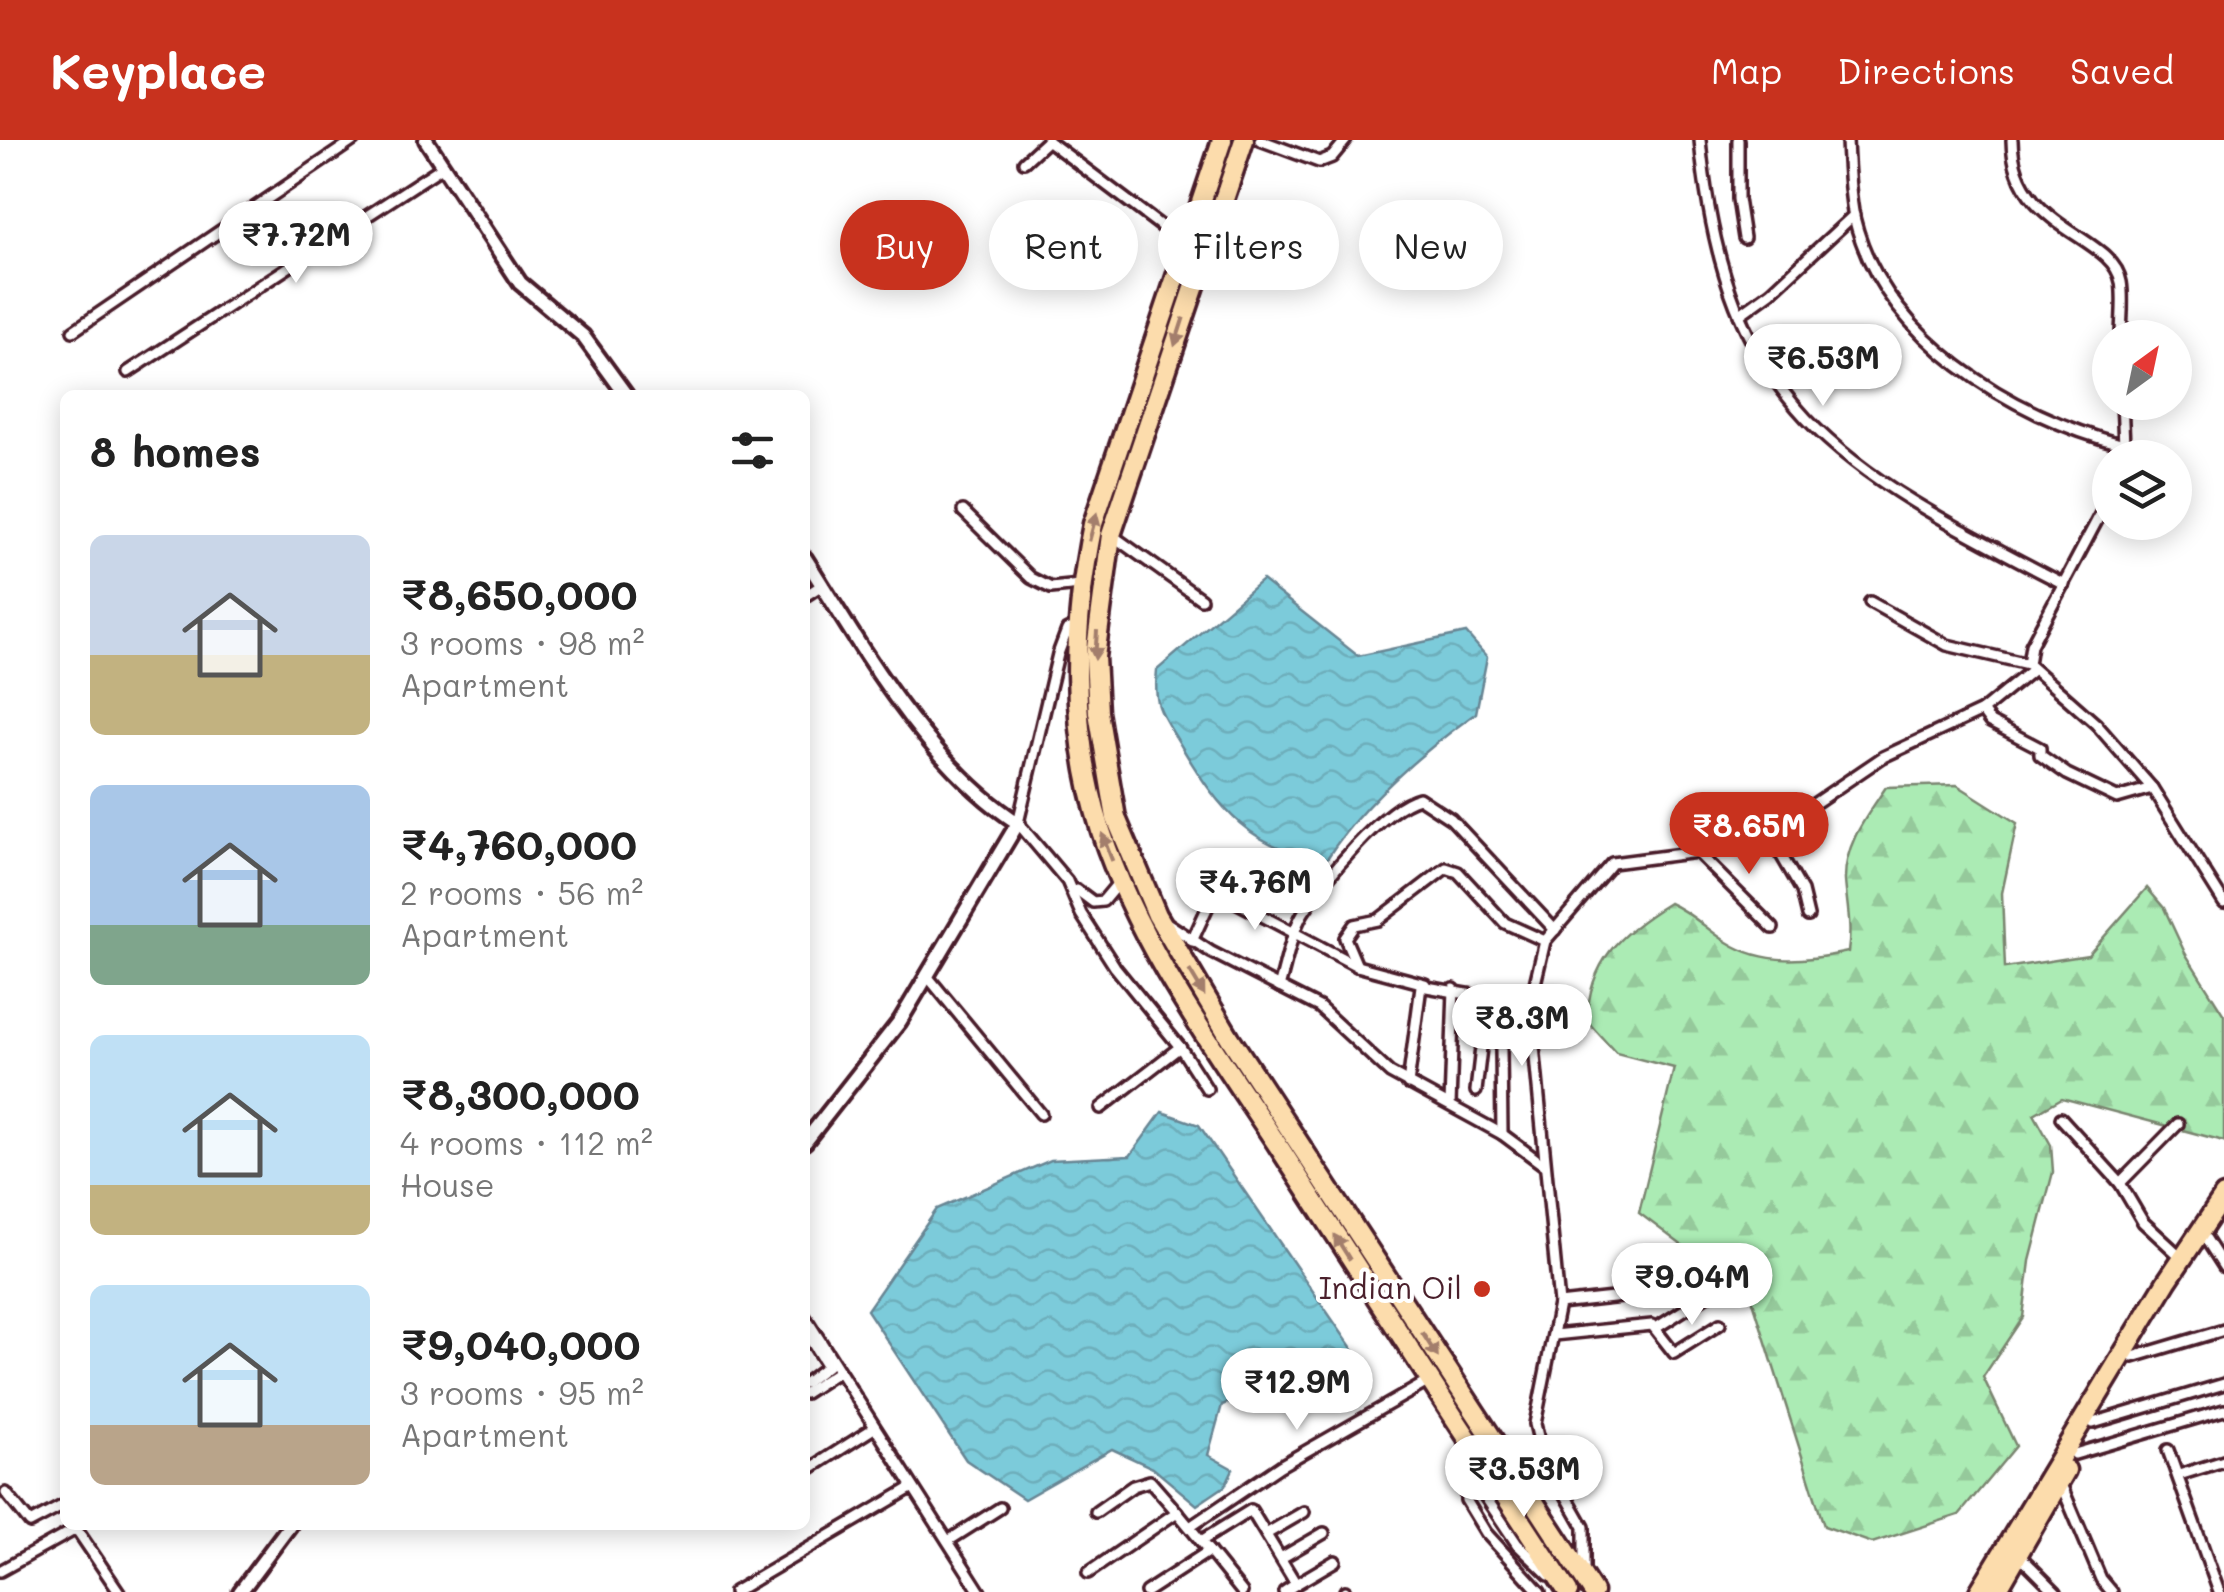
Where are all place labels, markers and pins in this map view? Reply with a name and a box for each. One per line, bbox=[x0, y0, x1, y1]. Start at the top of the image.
pin: ₹7.72M bbox=[215, 201, 377, 286]
pin: ₹6.53M bbox=[1742, 324, 1904, 409]
pin: ₹8.65M bbox=[1668, 792, 1830, 877]
pin: ₹4.76M bbox=[1174, 848, 1336, 933]
pin: ₹8.3M bbox=[1452, 984, 1592, 1069]
pin: ₹9.04M bbox=[1611, 1243, 1773, 1328]
place label: Indian Oil bbox=[1319, 1267, 1462, 1307]
marker: Indian Oil bbox=[1471, 1278, 1493, 1300]
pin: ₹12.9M bbox=[1216, 1348, 1378, 1433]
pin: ₹3.53M bbox=[1443, 1435, 1605, 1520]

